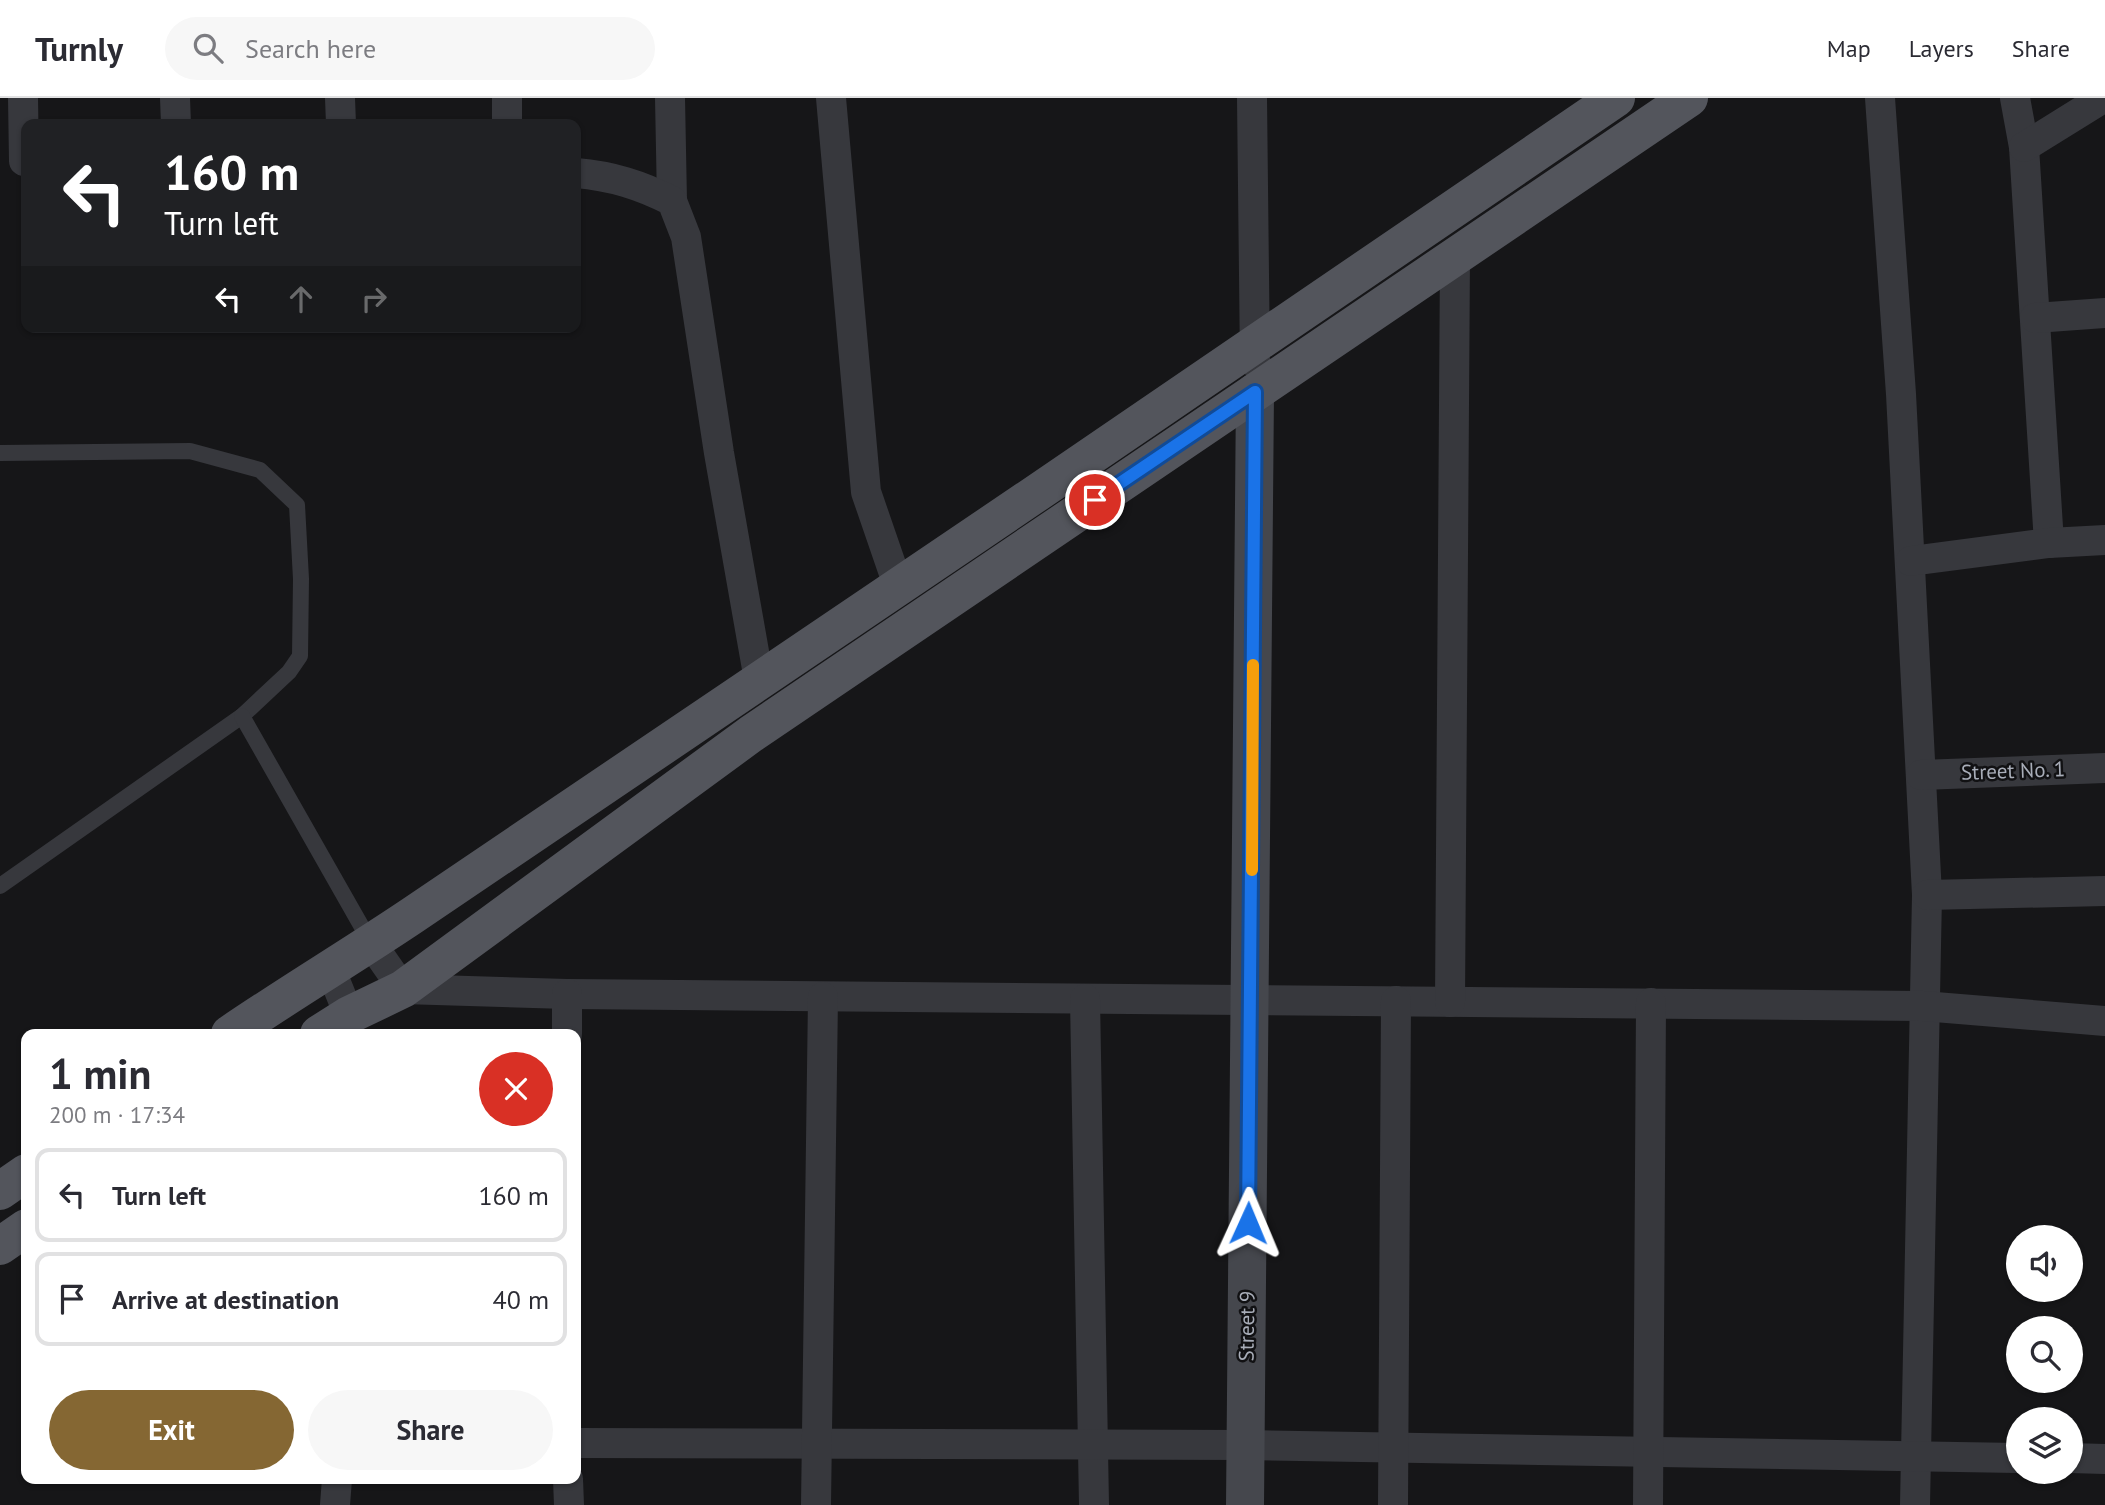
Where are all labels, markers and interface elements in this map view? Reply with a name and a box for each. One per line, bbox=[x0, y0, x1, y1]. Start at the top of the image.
search box bbox=[165, 17, 655, 80]
text: Turnly bbox=[35, 27, 123, 70]
icon: search bbox=[189, 29, 227, 67]
text: Search here bbox=[245, 32, 376, 65]
text: Map bbox=[1827, 33, 1871, 64]
text: Layers bbox=[1909, 33, 1974, 64]
text: Share bbox=[2012, 33, 2070, 64]
text: 160 m bbox=[164, 140, 299, 204]
icon: left bbox=[49, 147, 140, 238]
text: Turn left bbox=[164, 202, 279, 244]
icon: left bbox=[209, 280, 247, 318]
icon: ahead bbox=[282, 280, 320, 318]
icon: right bbox=[355, 280, 393, 318]
pin bbox=[1065, 470, 1125, 530]
icon: arrive bbox=[1076, 481, 1114, 519]
street label: Street No. 1 bbox=[1960, 755, 2066, 786]
text: 1 min bbox=[49, 1046, 151, 1101]
button: close bbox=[479, 1052, 553, 1126]
text: 200 m · 17:34 bbox=[49, 1100, 185, 1129]
icon: left bbox=[53, 1176, 91, 1214]
text: Turn left bbox=[112, 1179, 206, 1212]
text: 160 m bbox=[478, 1179, 549, 1212]
position arrow bbox=[1211, 1186, 1285, 1260]
map controls bbox=[2006, 1225, 2083, 1484]
button: sound bbox=[2006, 1225, 2083, 1302]
icon: arrive bbox=[53, 1280, 91, 1318]
text: Arrive at destination bbox=[112, 1283, 339, 1316]
text: 40 m bbox=[493, 1283, 549, 1316]
street label: Street 9 bbox=[1232, 1290, 1261, 1362]
button: search bbox=[2006, 1316, 2083, 1393]
button: Exit bbox=[49, 1390, 294, 1470]
button: Share bbox=[308, 1390, 553, 1470]
button: layers bbox=[2006, 1407, 2083, 1484]

